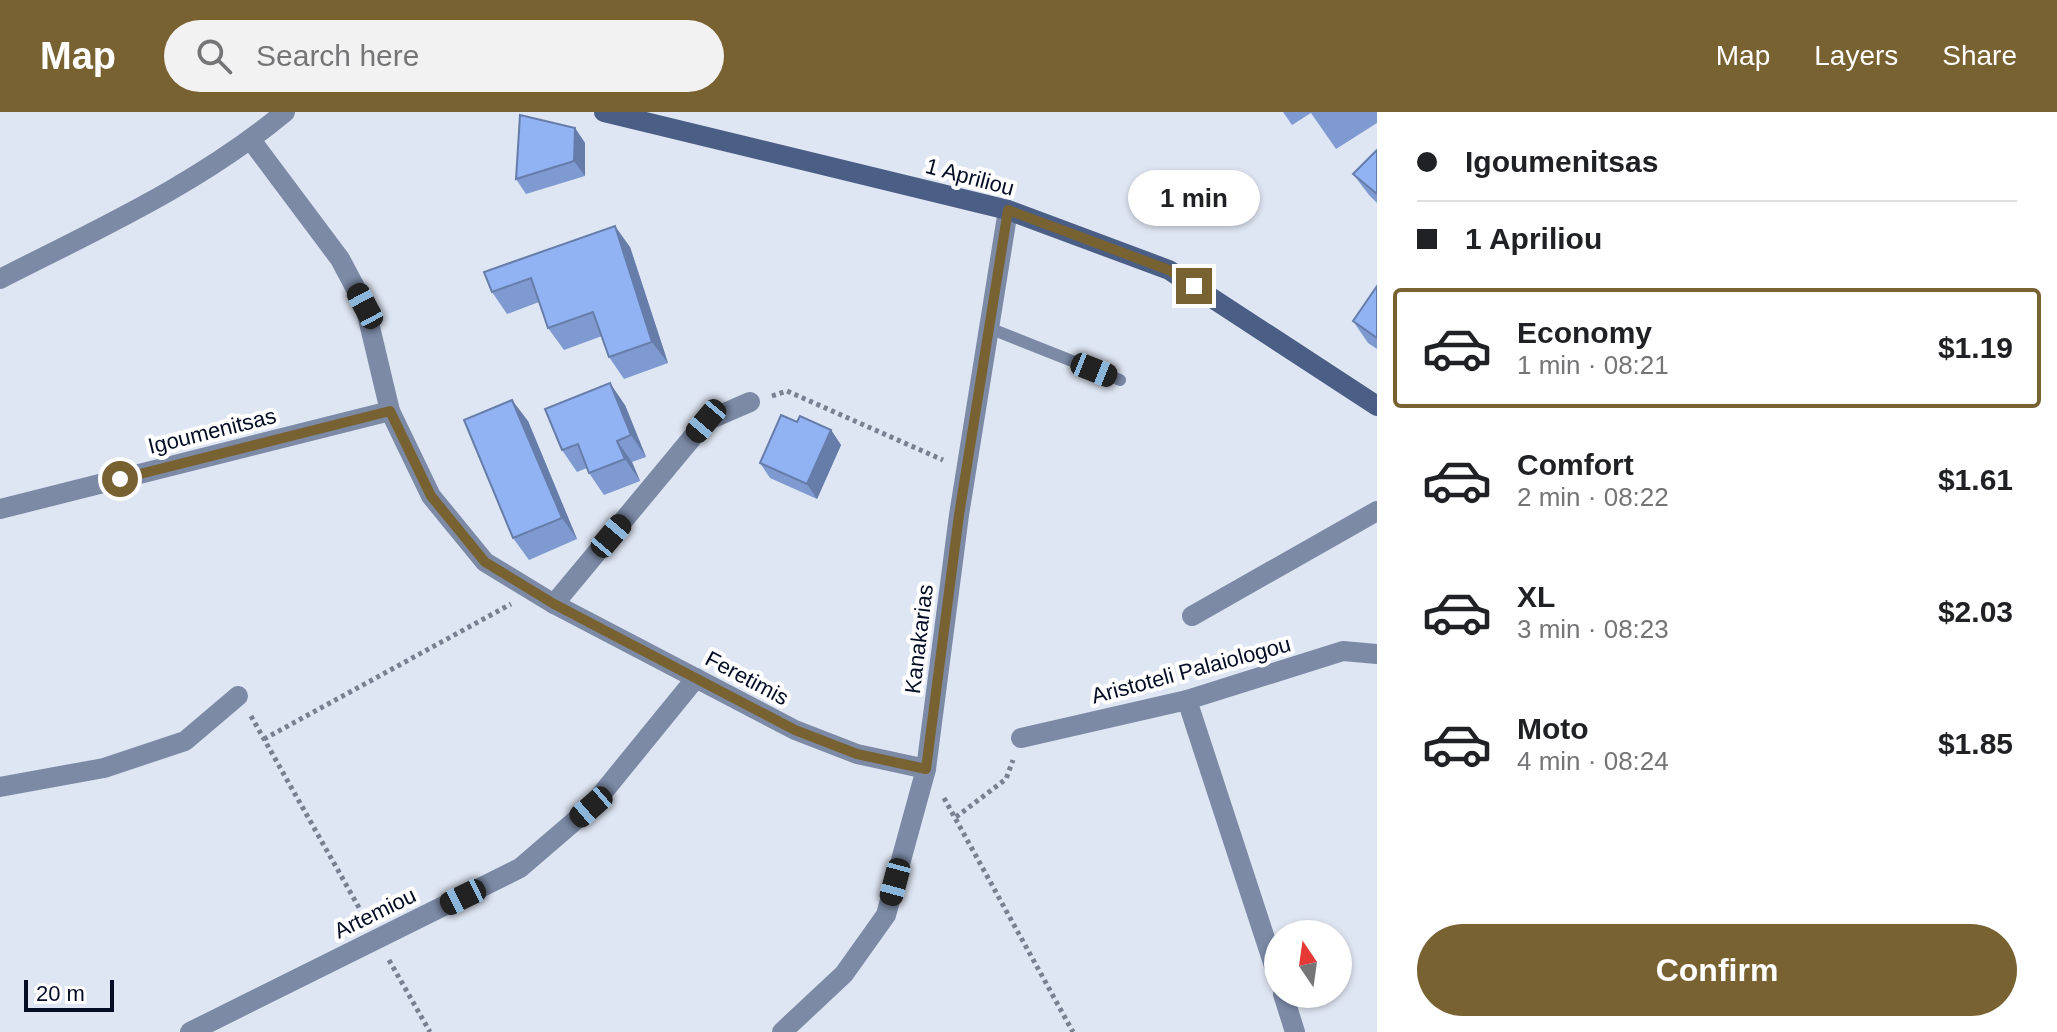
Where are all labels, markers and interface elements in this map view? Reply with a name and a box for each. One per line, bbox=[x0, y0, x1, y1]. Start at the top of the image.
search box bbox=[164, 20, 724, 92]
icon: search bbox=[192, 34, 236, 78]
text: Map bbox=[40, 35, 116, 77]
text: Search here bbox=[256, 39, 419, 72]
text: Map bbox=[1716, 40, 1770, 71]
text: Layers bbox=[1814, 40, 1898, 71]
text: Share bbox=[1942, 40, 2017, 71]
text: Igoumenitsas bbox=[1465, 145, 1658, 178]
street label: 1 Apriliou bbox=[923, 153, 1017, 201]
callout: 1 min bbox=[1128, 170, 1260, 226]
text: 1 min bbox=[1160, 183, 1228, 213]
text: 1 Apriliou bbox=[1465, 222, 1602, 255]
route end bbox=[1176, 268, 1212, 304]
car bbox=[343, 279, 387, 333]
icon: car bbox=[1421, 312, 1493, 384]
text: Economy bbox=[1517, 316, 1652, 349]
text: $1.19 bbox=[1938, 331, 2013, 364]
car bbox=[1067, 350, 1121, 390]
text: 1 min · 08:21 bbox=[1517, 350, 1669, 380]
car bbox=[681, 395, 731, 447]
street label: Igoumenitsas bbox=[145, 403, 279, 459]
icon: car bbox=[1421, 444, 1493, 516]
text: Comfort bbox=[1517, 448, 1634, 481]
route start bbox=[102, 461, 138, 497]
text: $1.61 bbox=[1938, 463, 2013, 496]
text: 2 min · 08:22 bbox=[1517, 482, 1669, 512]
car bbox=[586, 510, 636, 562]
icon: car bbox=[1421, 576, 1493, 648]
text: XL bbox=[1517, 580, 1555, 613]
street label: Kanakarias bbox=[900, 583, 938, 695]
text: $2.03 bbox=[1938, 595, 2013, 628]
text: 3 min · 08:23 bbox=[1517, 614, 1669, 644]
street label: Aristoteli Palaiologou bbox=[1089, 631, 1293, 709]
street label: Feretimis bbox=[701, 646, 793, 710]
icon: car bbox=[1421, 708, 1493, 780]
text: Moto bbox=[1517, 712, 1589, 745]
text: $1.85 bbox=[1938, 727, 2013, 760]
text: 4 min · 08:24 bbox=[1517, 746, 1669, 776]
car bbox=[565, 782, 617, 832]
car bbox=[877, 856, 913, 908]
car bbox=[436, 876, 490, 918]
street label: Artemiou bbox=[330, 882, 420, 944]
north arrow bbox=[1264, 920, 1352, 1008]
map controls bbox=[1264, 920, 1352, 1008]
button: Confirm bbox=[1417, 924, 2017, 1016]
scale bar bbox=[24, 976, 114, 1012]
text: 20 m bbox=[36, 981, 85, 1006]

